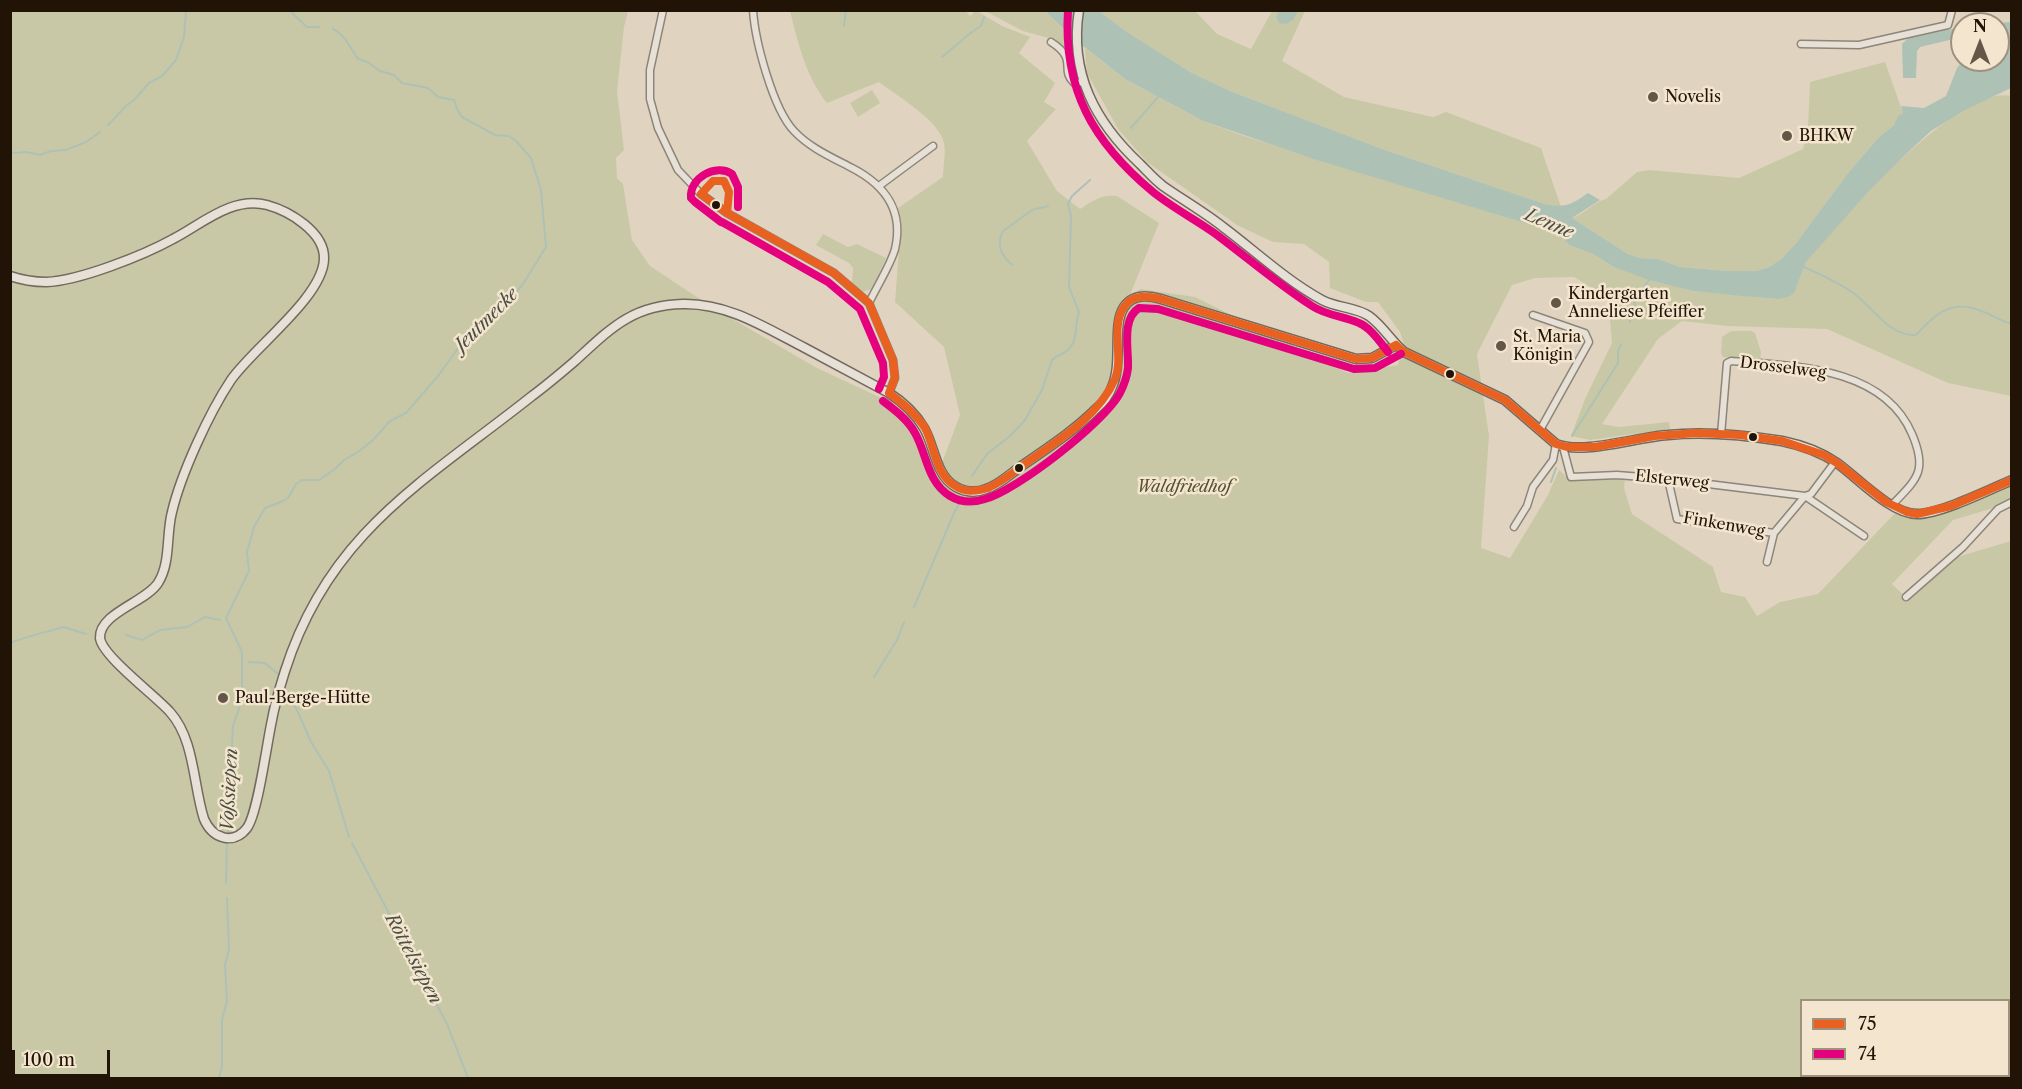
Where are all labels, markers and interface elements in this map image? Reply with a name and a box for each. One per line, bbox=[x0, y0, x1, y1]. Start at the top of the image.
north arrow bbox=[1950, 12, 2010, 72]
text: N bbox=[1973, 16, 1987, 36]
place label: Novelis bbox=[1665, 87, 1721, 107]
marker: Novelis bbox=[1646, 90, 1660, 104]
place label: BHKW bbox=[1799, 126, 1854, 146]
marker: BHKW bbox=[1780, 129, 1794, 143]
unlabelled marker bbox=[710, 199, 722, 211]
water label: Lenne bbox=[1522, 204, 1576, 244]
water label: Jeutmecke bbox=[451, 284, 523, 356]
place label: Kindergarten Anneliese Pfeiffer bbox=[1568, 284, 1704, 322]
marker: Kindergarten Anneliese Pfeiffer bbox=[1549, 296, 1563, 310]
place label: St. Maria Königin bbox=[1513, 327, 1581, 365]
marker: St. Maria Königin bbox=[1494, 339, 1508, 353]
street label: Drosselweg bbox=[1739, 353, 1827, 383]
unlabelled marker bbox=[1444, 368, 1456, 380]
unlabelled marker bbox=[1747, 431, 1759, 443]
unlabelled marker bbox=[1013, 462, 1025, 474]
street label: Elsterweg bbox=[1634, 467, 1710, 493]
park label: Waldfriedhof bbox=[1137, 477, 1231, 497]
street label: Finkenweg bbox=[1682, 508, 1766, 542]
place label: Paul-Berge-Hütte bbox=[235, 688, 370, 708]
marker: Paul-Berge-Hütte bbox=[216, 691, 230, 705]
water label: Voßsiepen bbox=[217, 748, 243, 832]
water label: Röttelsiepen bbox=[380, 910, 446, 1008]
legend bbox=[1800, 999, 2010, 1077]
text: 75 bbox=[1858, 1013, 1877, 1035]
scale bar bbox=[15, 1038, 112, 1076]
text: 74 bbox=[1858, 1043, 1877, 1065]
text: 100 m bbox=[23, 1049, 75, 1071]

